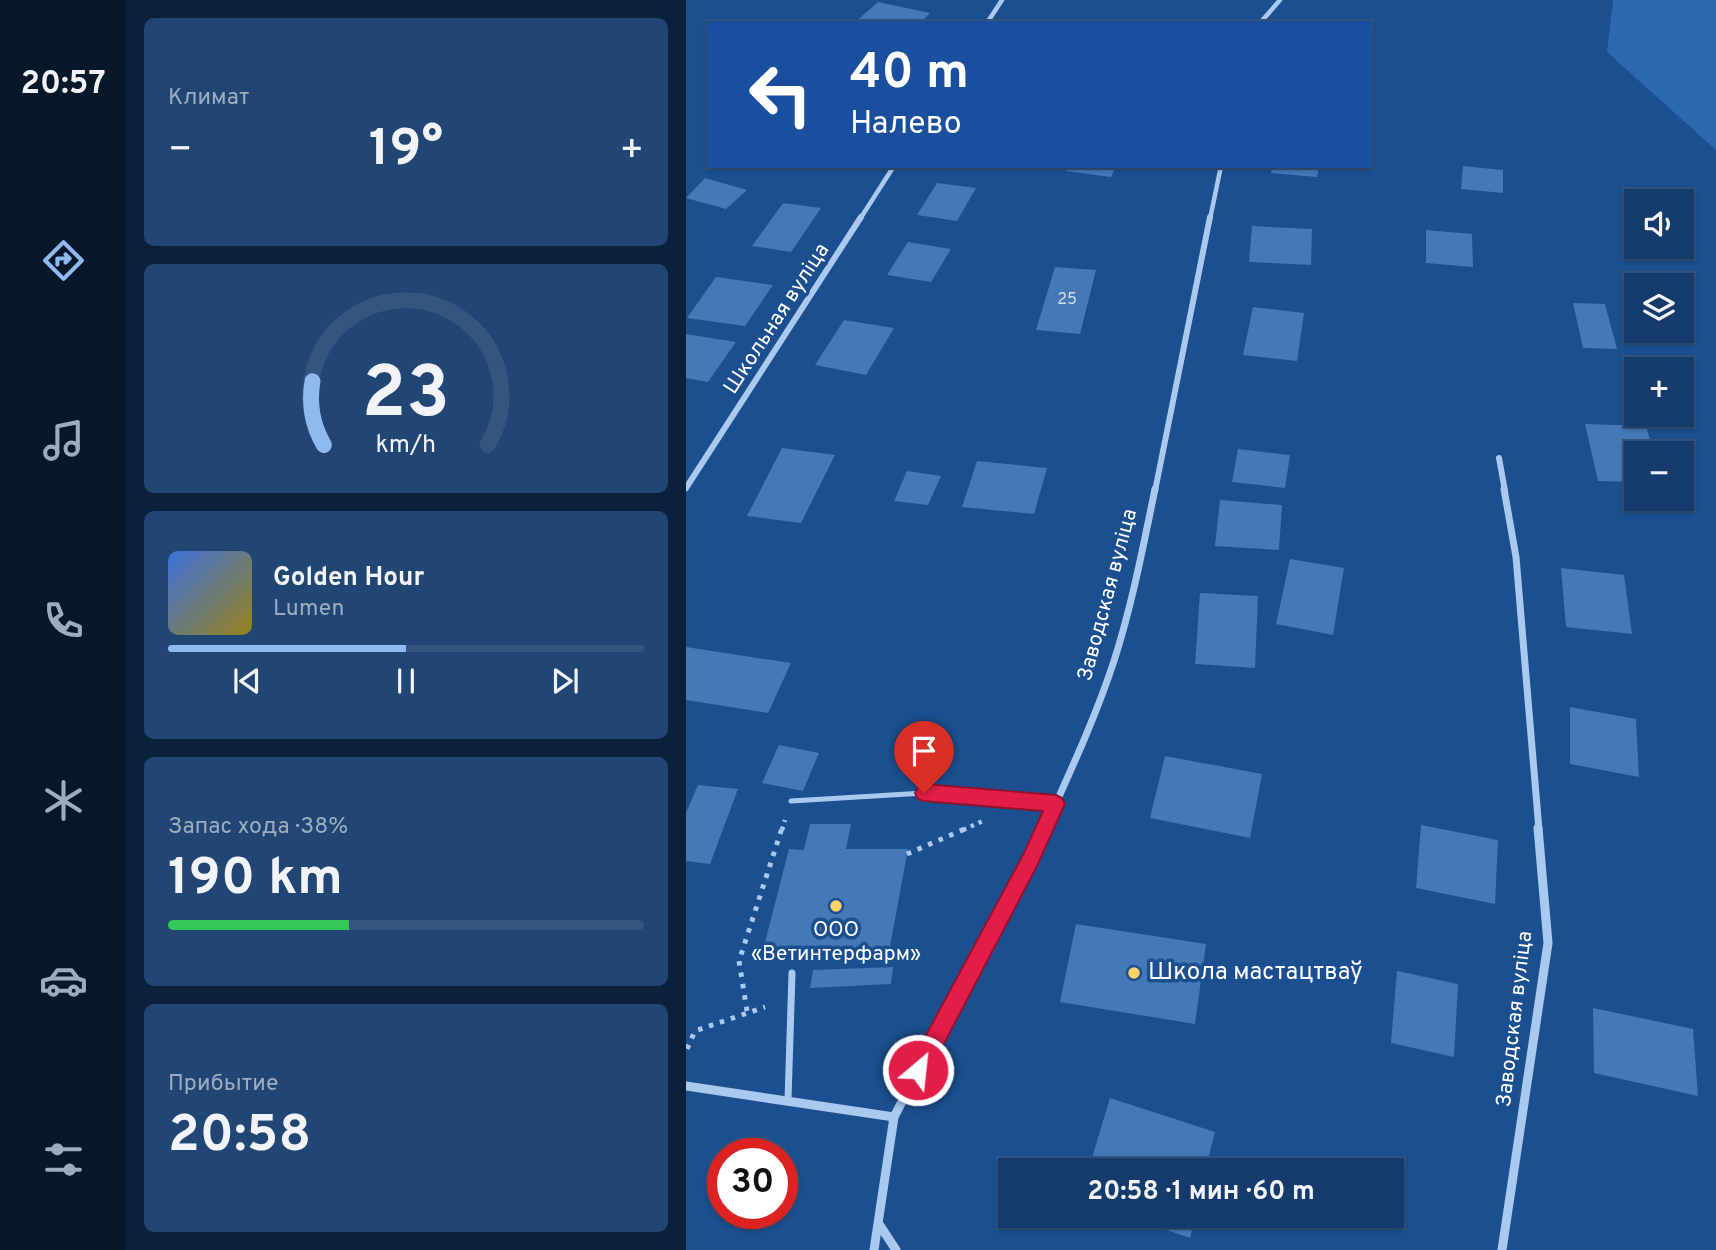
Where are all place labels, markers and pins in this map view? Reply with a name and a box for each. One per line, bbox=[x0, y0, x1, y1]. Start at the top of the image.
pin bbox=[894, 721, 954, 793]
marker: ООО «Ветинтерфарм» bbox=[828, 898, 844, 914]
place label: ООО «Ветинтерфарм» bbox=[751, 917, 921, 968]
place label: Школа мастацтваў bbox=[1148, 958, 1363, 988]
marker: Школа мастацтваў bbox=[1126, 965, 1142, 981]

